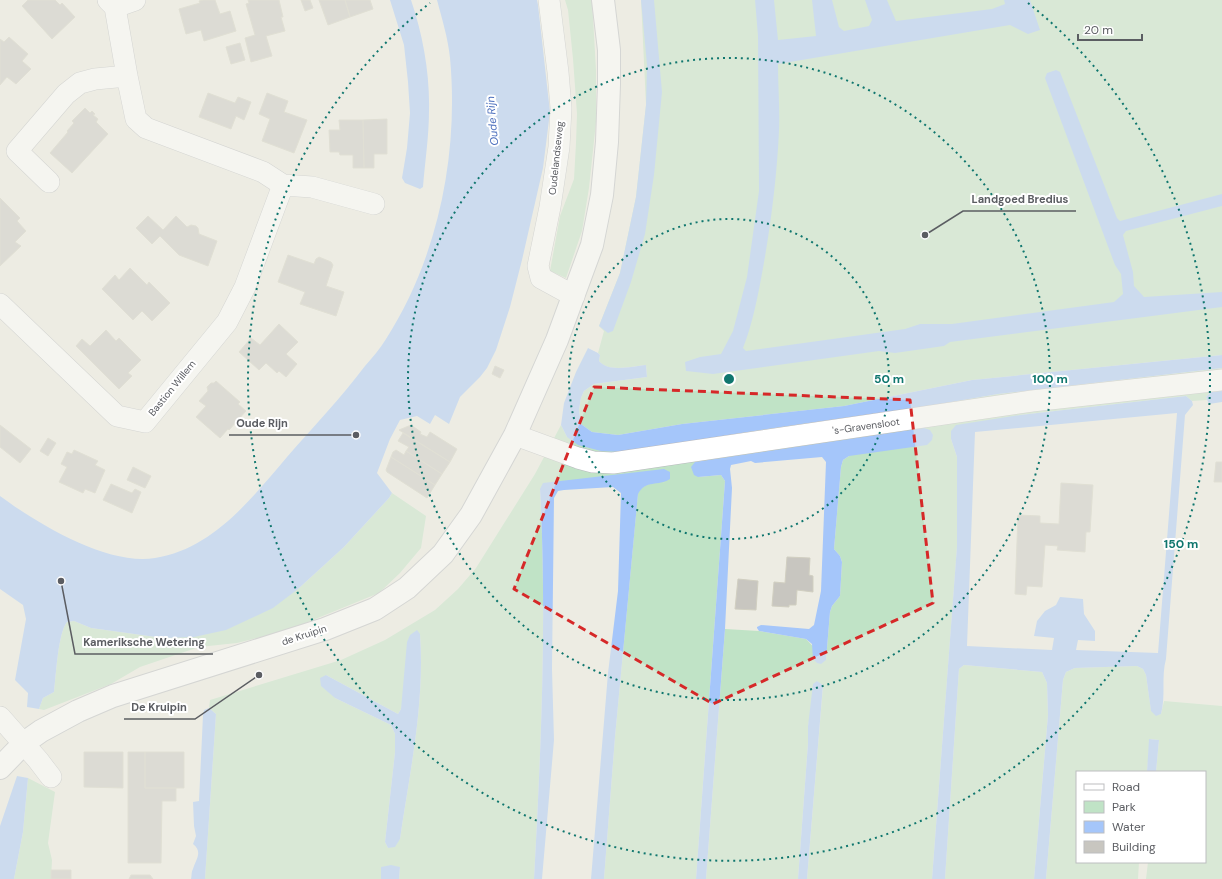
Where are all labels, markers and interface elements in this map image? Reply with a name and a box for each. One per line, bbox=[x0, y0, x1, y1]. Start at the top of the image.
scale bar bbox=[1078, 16, 1142, 42]
text: 20 m bbox=[1084, 22, 1113, 38]
water label: Oude Rijn bbox=[483, 96, 501, 146]
street label: Oudelandseweg bbox=[546, 120, 566, 196]
callout: Landgoed Bredius bbox=[963, 188, 1076, 211]
text: Landgoed Bredius bbox=[972, 192, 1069, 206]
street label: Bastion Willem bbox=[146, 357, 199, 419]
text: 50 m bbox=[874, 371, 904, 387]
text: 100 m bbox=[1032, 371, 1068, 387]
centre of rings bbox=[722, 372, 736, 386]
callout: Oude Rijn bbox=[229, 412, 296, 435]
street label: 's-Gravensloot bbox=[832, 415, 901, 437]
text: Oude Rijn bbox=[236, 416, 288, 430]
text: 150 m bbox=[1164, 536, 1198, 552]
street label: de Kruipin bbox=[280, 622, 328, 648]
callout: Kameriksche Wetering bbox=[75, 631, 213, 654]
text: Kameriksche Wetering bbox=[83, 635, 205, 649]
callout: De Kruipin bbox=[124, 696, 195, 719]
text: De Kruipin bbox=[131, 700, 187, 714]
legend bbox=[1076, 771, 1206, 863]
text: Road bbox=[1112, 779, 1140, 795]
text: Park bbox=[1112, 799, 1136, 815]
text: Water bbox=[1112, 819, 1146, 835]
text: Building bbox=[1112, 839, 1156, 855]

